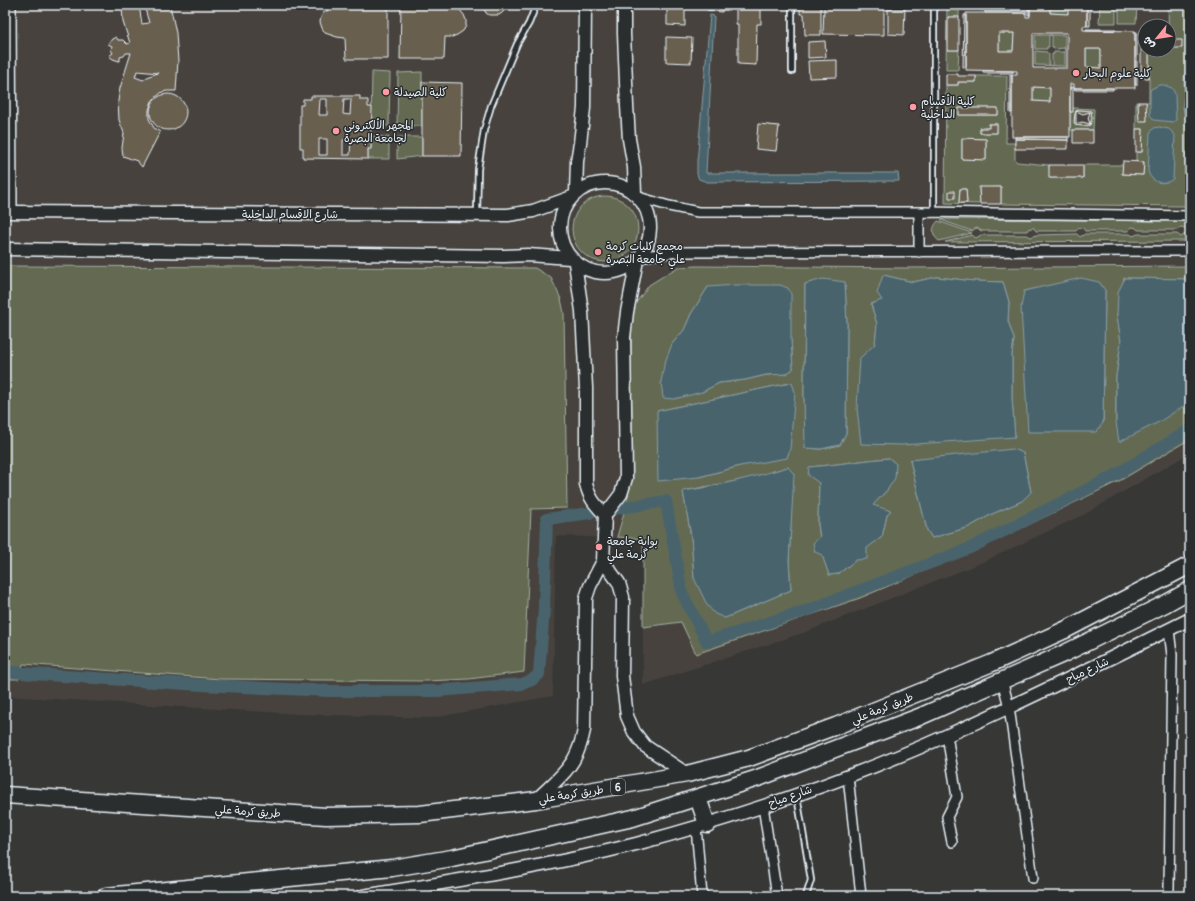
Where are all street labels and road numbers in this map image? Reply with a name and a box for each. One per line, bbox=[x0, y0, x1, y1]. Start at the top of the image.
street label: شارع الاقسام الداخلية bbox=[242, 208, 338, 223]
street label: شارع مياح bbox=[1064, 655, 1112, 688]
street label: طريق كرمة علي bbox=[849, 690, 917, 731]
road number: 6 bbox=[611, 779, 625, 795]
street label: طريق كرمة علي bbox=[537, 783, 605, 810]
street label: شارع مياح bbox=[766, 783, 815, 812]
street label: طريق كرمة علي bbox=[214, 803, 281, 824]

